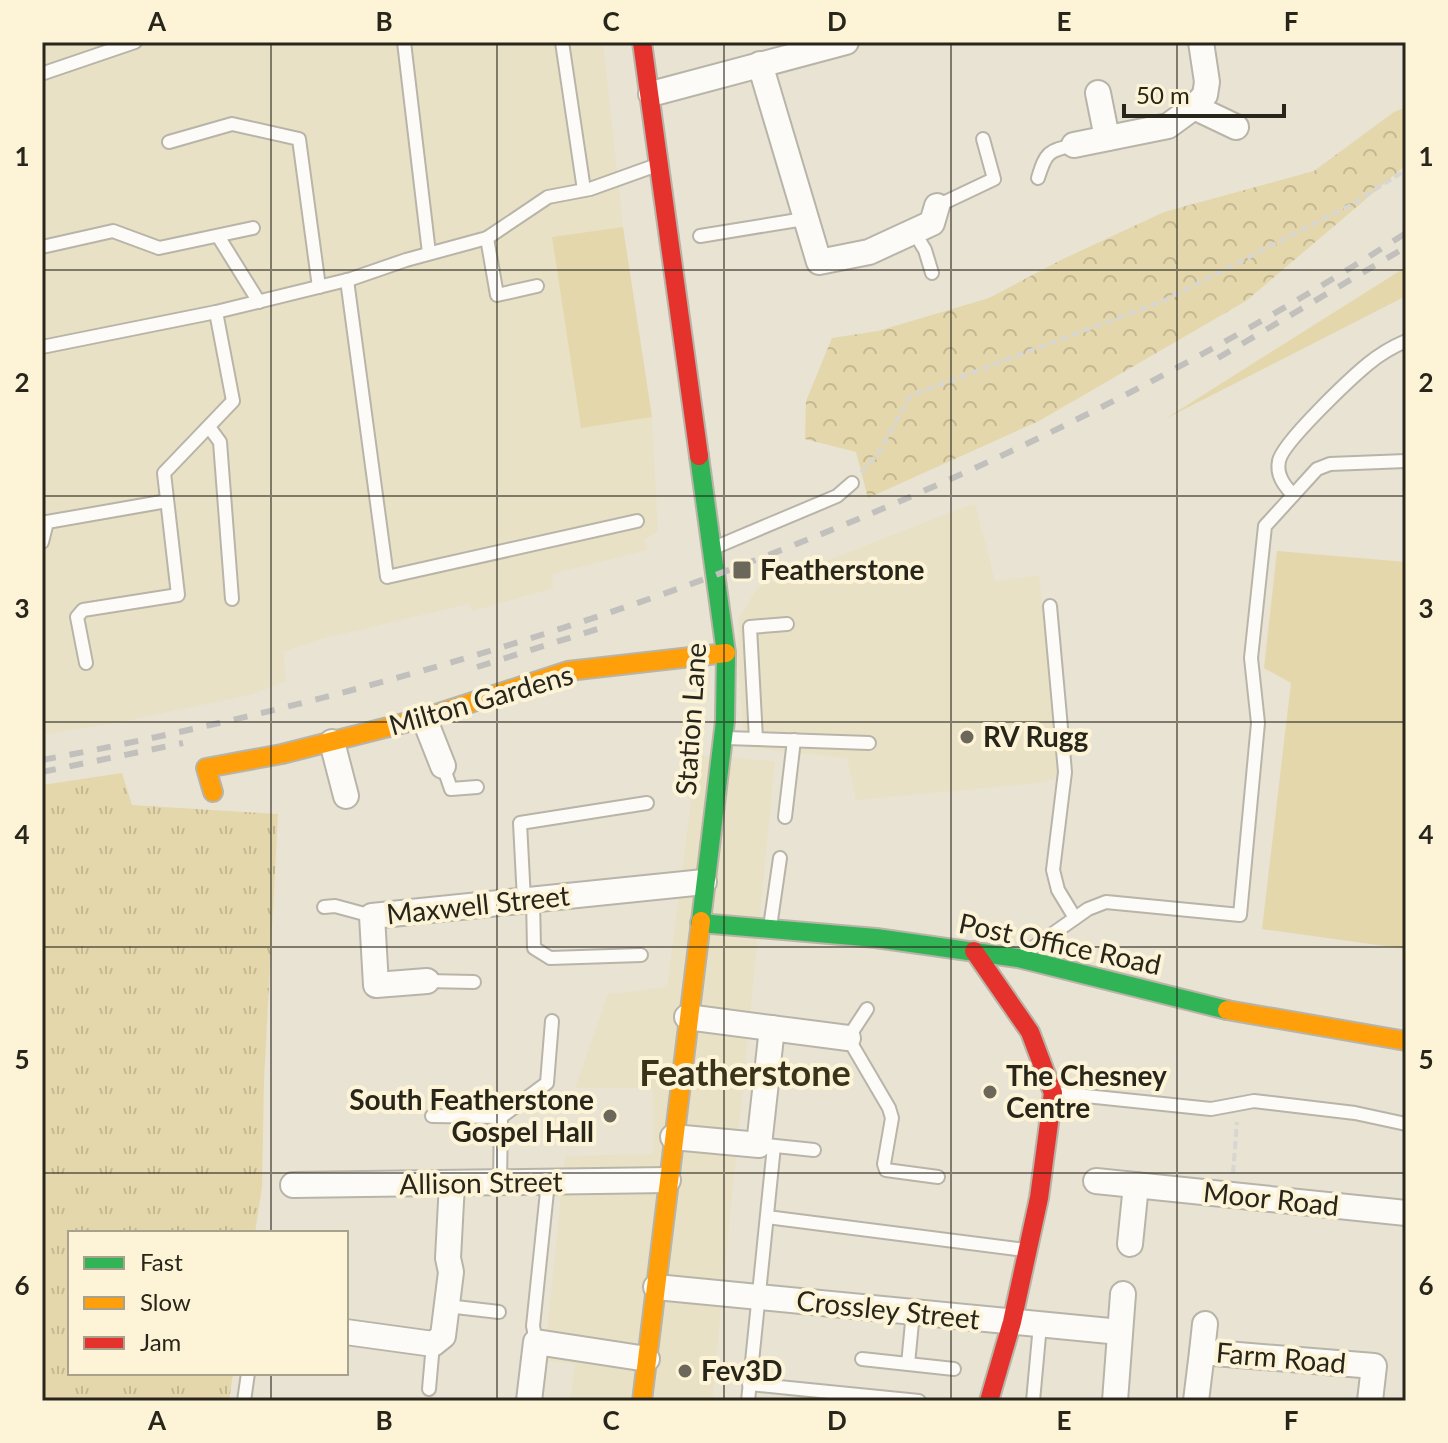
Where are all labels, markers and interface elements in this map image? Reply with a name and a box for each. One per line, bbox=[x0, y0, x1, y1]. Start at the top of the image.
text: A bbox=[147, 5, 167, 37]
text: B bbox=[375, 5, 393, 37]
text: C bbox=[602, 5, 620, 37]
text: D bbox=[827, 5, 847, 37]
text: E bbox=[1057, 5, 1071, 37]
text: F bbox=[1284, 5, 1298, 37]
scale bar bbox=[1124, 68, 1284, 118]
text: 50 m bbox=[1136, 80, 1190, 109]
text: 1 bbox=[14, 140, 30, 172]
text: 1 bbox=[1418, 140, 1434, 172]
text: 2 bbox=[14, 366, 30, 398]
text: 2 bbox=[1418, 366, 1434, 398]
place label: Featherstone bbox=[760, 552, 925, 586]
marker: Featherstone bbox=[731, 559, 753, 581]
text: 3 bbox=[14, 592, 30, 624]
text: 3 bbox=[1418, 592, 1434, 624]
street label: Station Lane bbox=[668, 641, 712, 796]
street label: Milton Gardens bbox=[385, 657, 577, 742]
place label: RV Rugg bbox=[983, 719, 1089, 753]
marker: RV Rugg bbox=[958, 728, 976, 746]
text: 4 bbox=[14, 818, 30, 850]
text: 4 bbox=[1418, 818, 1434, 850]
street label: Maxwell Street bbox=[385, 877, 571, 931]
street label: Post Office Road bbox=[956, 905, 1164, 981]
text: 5 bbox=[14, 1043, 30, 1075]
text: 5 bbox=[1418, 1043, 1434, 1075]
district label: Featherstone bbox=[639, 1050, 851, 1094]
place label: The Chesney Centre bbox=[1006, 1058, 1167, 1124]
place label: South Featherstone Gospel Hall bbox=[349, 1082, 594, 1148]
marker: The Chesney Centre bbox=[981, 1083, 999, 1101]
marker: South Featherstone Gospel Hall bbox=[601, 1107, 619, 1125]
street label: Allison Street bbox=[399, 1164, 563, 1200]
street label: Moor Road bbox=[1202, 1174, 1341, 1222]
legend bbox=[68, 1231, 348, 1375]
text: Fast bbox=[140, 1247, 183, 1276]
text: 6 bbox=[14, 1269, 30, 1301]
text: 6 bbox=[1418, 1269, 1434, 1301]
street label: Crossley Street bbox=[795, 1282, 981, 1336]
text: Slow bbox=[140, 1287, 191, 1316]
text: Jam bbox=[140, 1327, 181, 1356]
street label: Farm Road bbox=[1215, 1334, 1347, 1380]
place label: Fev3D bbox=[701, 1353, 783, 1387]
marker: Fev3D bbox=[676, 1362, 694, 1380]
text: A bbox=[147, 1404, 167, 1436]
text: B bbox=[375, 1404, 393, 1436]
text: C bbox=[602, 1404, 620, 1436]
text: D bbox=[827, 1404, 847, 1436]
text: E bbox=[1057, 1404, 1071, 1436]
text: F bbox=[1284, 1404, 1298, 1436]

